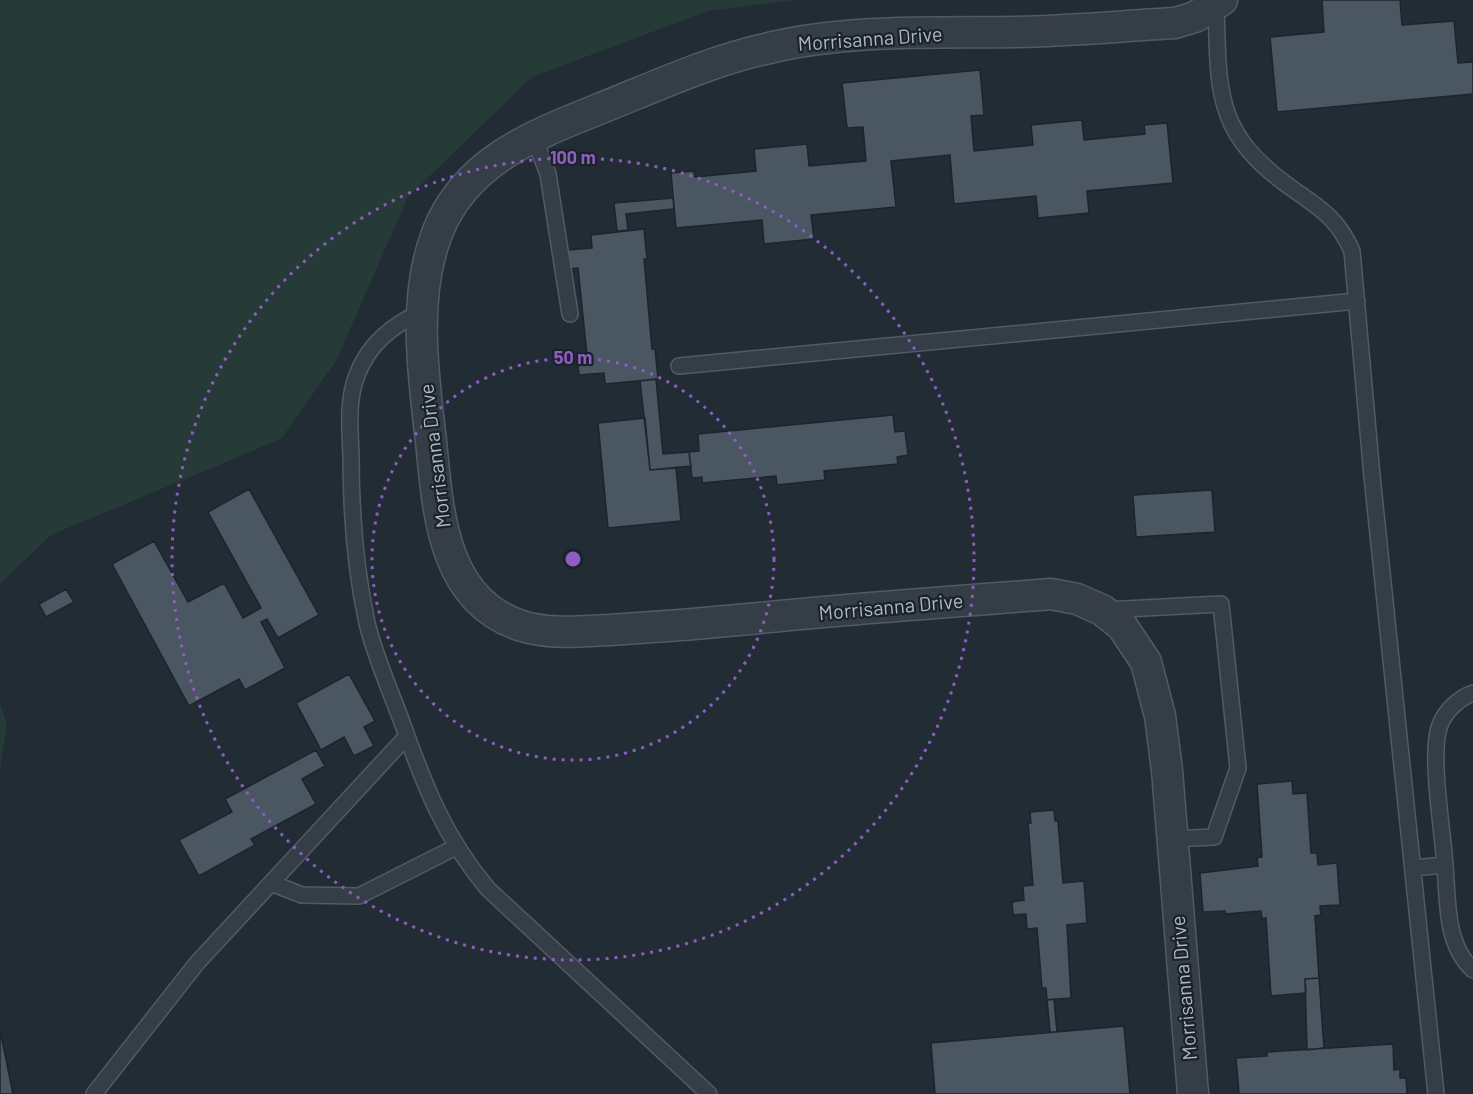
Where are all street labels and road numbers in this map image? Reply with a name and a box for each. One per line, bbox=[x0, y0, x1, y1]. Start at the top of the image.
street label: Morrisanna Drive bbox=[797, 21, 943, 55]
street label: Morrisanna Drive bbox=[413, 383, 455, 530]
street label: Morrisanna Drive bbox=[818, 588, 964, 624]
street label: Morrisanna Drive bbox=[1165, 915, 1201, 1061]

